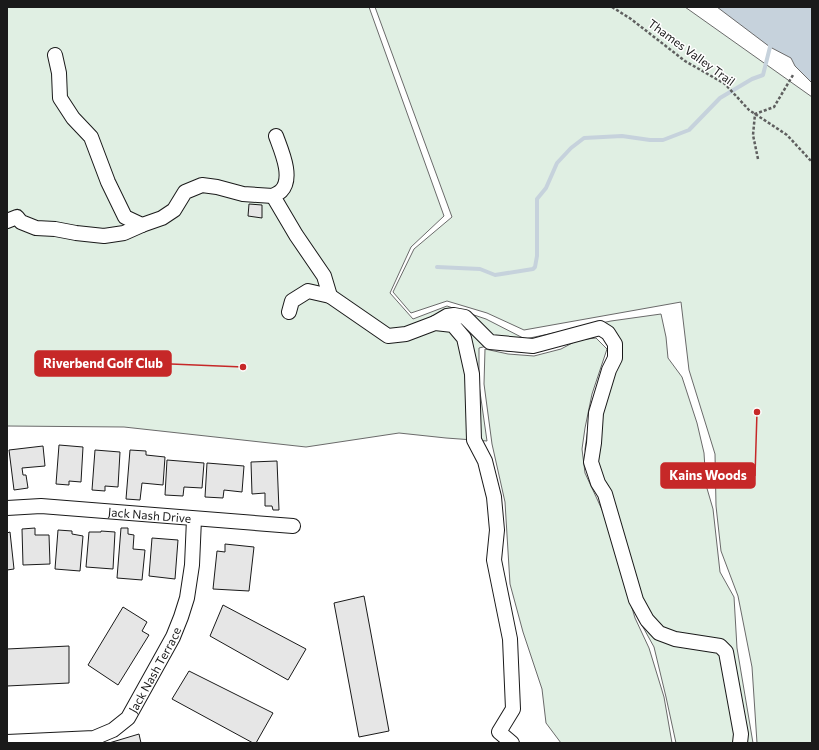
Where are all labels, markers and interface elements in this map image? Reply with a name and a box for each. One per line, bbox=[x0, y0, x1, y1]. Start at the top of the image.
street label: Thames Valley Trail bbox=[646, 16, 738, 88]
callout: Riverbend Golf Club bbox=[35, 351, 171, 376]
text: Riverbend Golf Club bbox=[43, 355, 163, 371]
callout: Kains Woods bbox=[661, 463, 755, 488]
text: Kains Woods bbox=[669, 467, 747, 483]
street label: Jack Nash Drive bbox=[107, 504, 192, 525]
street label: Jack Nash Terrace bbox=[125, 625, 183, 716]

